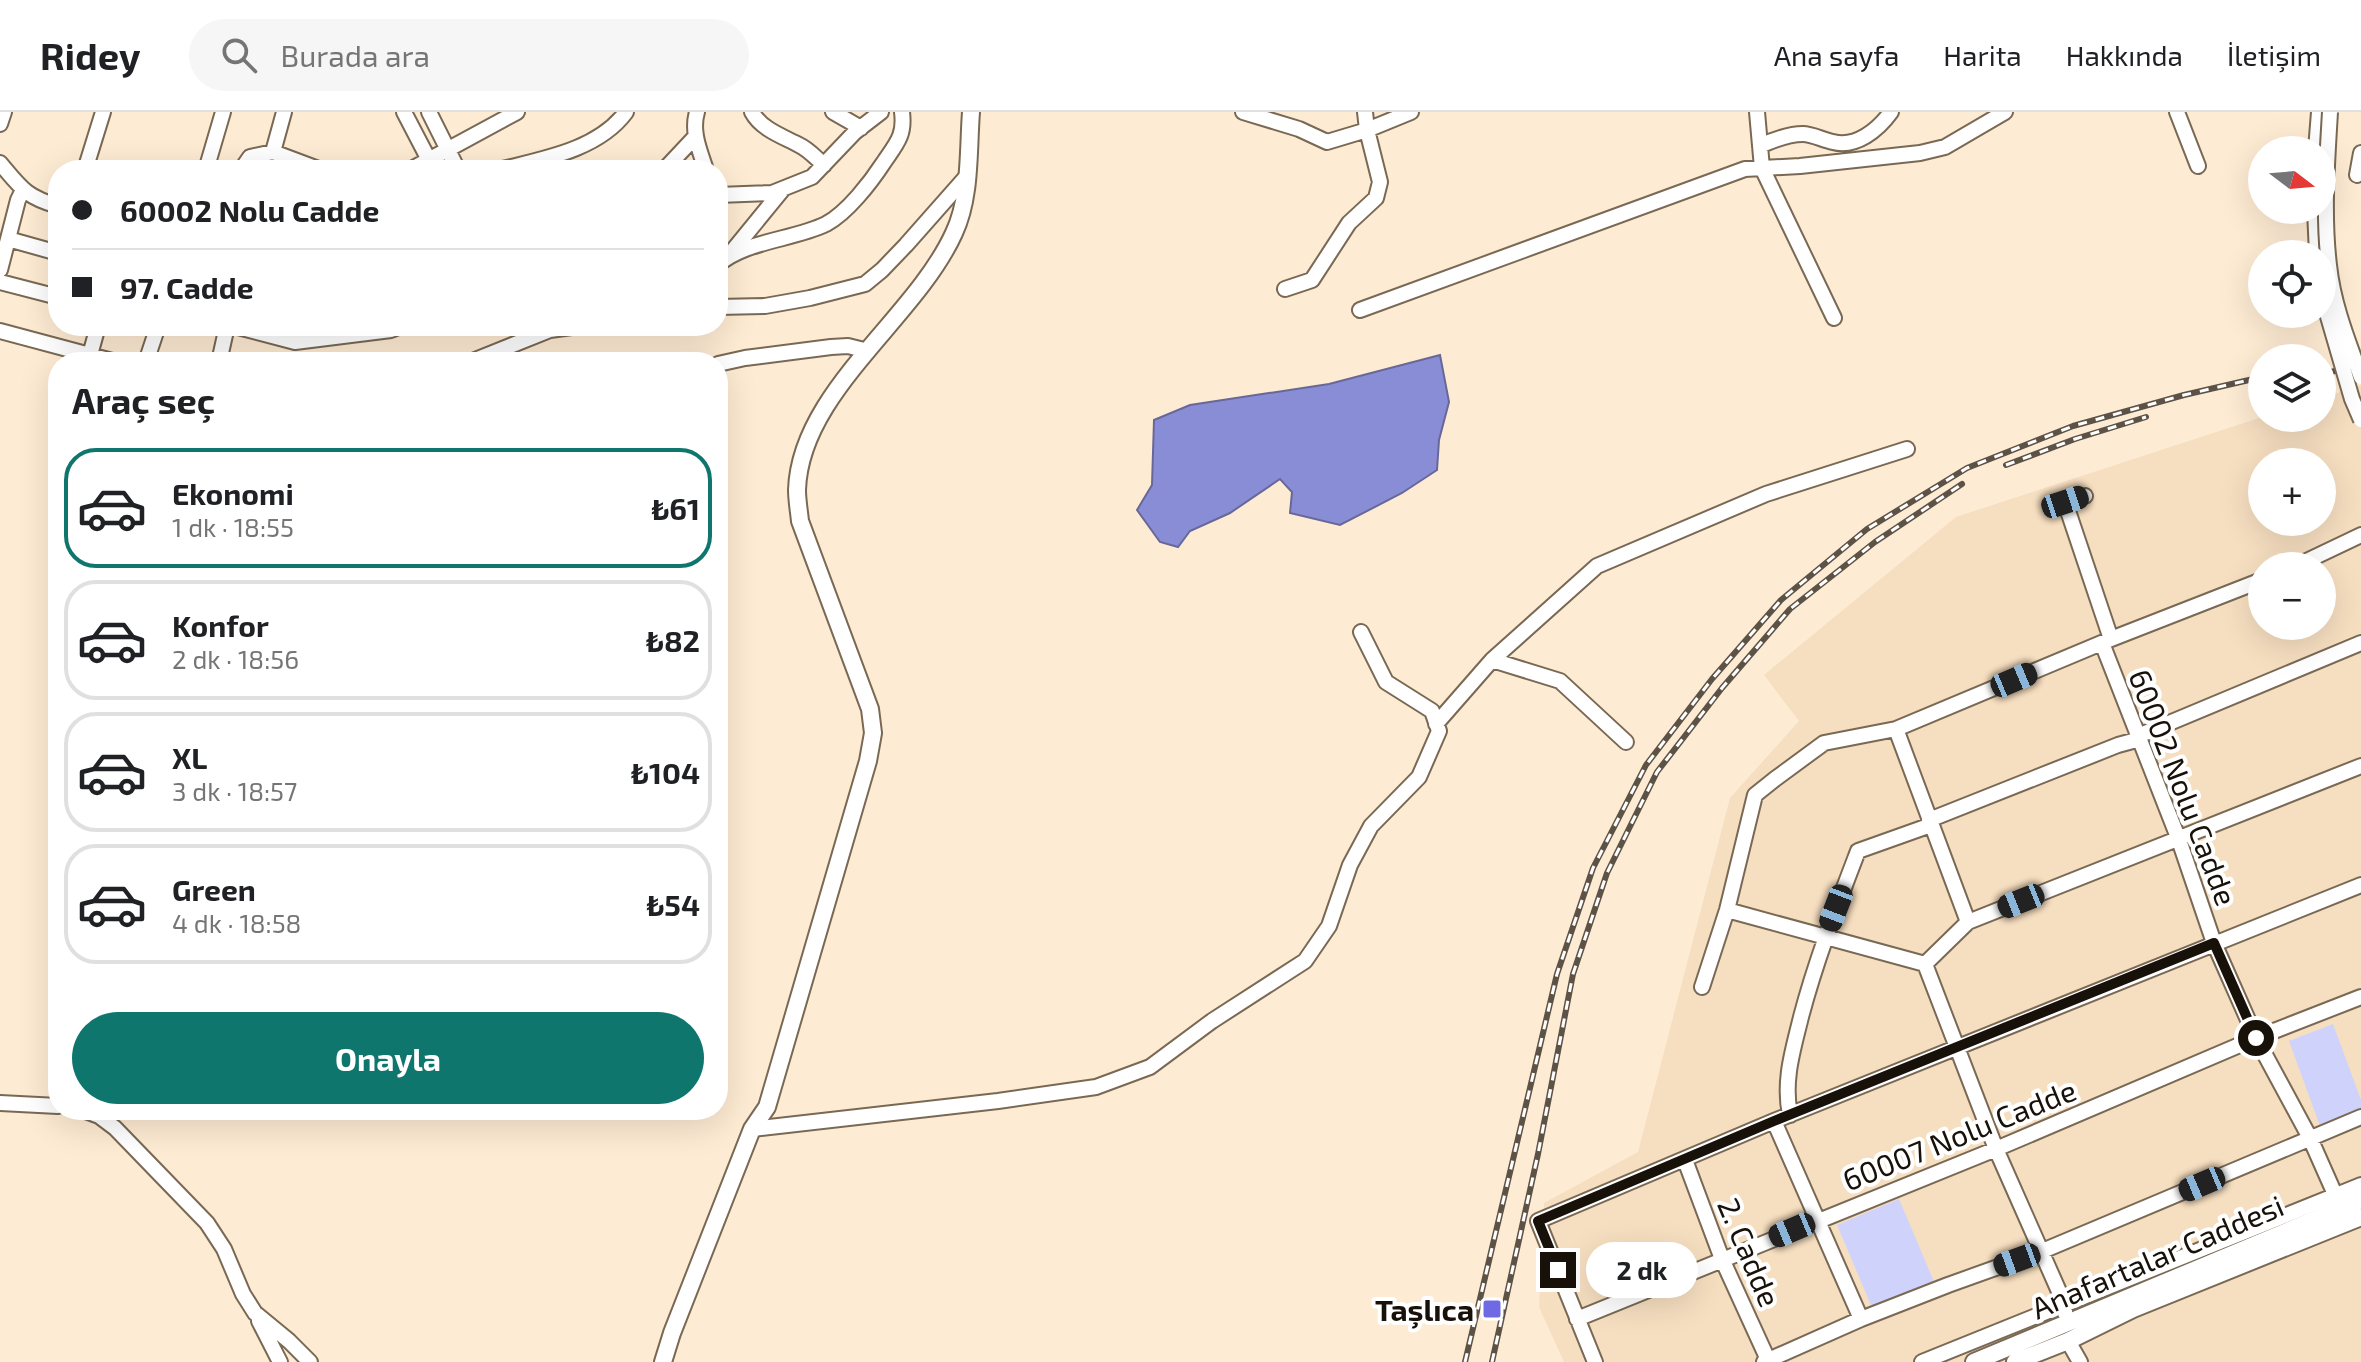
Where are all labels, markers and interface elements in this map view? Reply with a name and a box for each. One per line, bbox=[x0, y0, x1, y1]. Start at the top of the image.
search box bbox=[189, 19, 749, 91]
text: Ridey bbox=[40, 32, 141, 78]
icon: search bbox=[217, 33, 261, 77]
text: Burada ara bbox=[281, 37, 430, 73]
text: Ana sayfa bbox=[1774, 38, 1899, 72]
text: Harita bbox=[1943, 38, 2022, 72]
text: Hakkında bbox=[2066, 38, 2183, 72]
text: İletişim bbox=[2227, 38, 2321, 72]
north arrow bbox=[2248, 136, 2336, 224]
map controls bbox=[2248, 136, 2336, 640]
text: 60002 Nolu Cadde bbox=[120, 192, 379, 228]
button: locate bbox=[2248, 240, 2336, 328]
text: 97. Cadde bbox=[120, 269, 254, 305]
button: layers bbox=[2248, 344, 2336, 432]
text: Araç seç bbox=[72, 378, 215, 421]
button: + bbox=[2248, 448, 2336, 536]
icon: car bbox=[76, 472, 148, 544]
text: Ekonomi bbox=[172, 475, 294, 511]
car bbox=[2038, 483, 2092, 521]
text: ₺61 bbox=[651, 490, 700, 526]
text: 1 dk · 18:55 bbox=[172, 511, 294, 542]
button: − bbox=[2248, 552, 2336, 640]
icon: car bbox=[76, 604, 148, 676]
text: Konfor bbox=[172, 607, 269, 643]
text: ₺82 bbox=[646, 622, 700, 658]
text: 2 dk · 18:56 bbox=[172, 643, 299, 674]
car bbox=[1987, 660, 2041, 700]
street label: 60002 Nolu Cadde bbox=[2122, 664, 2246, 910]
icon: car bbox=[76, 736, 148, 808]
text: XL bbox=[172, 739, 207, 775]
text: ₺104 bbox=[631, 754, 700, 790]
text: 3 dk · 18:57 bbox=[172, 775, 297, 806]
icon: car bbox=[76, 868, 148, 940]
text: Green bbox=[172, 871, 256, 907]
car bbox=[1816, 881, 1856, 935]
car bbox=[1994, 881, 2048, 921]
text: ₺54 bbox=[646, 886, 700, 922]
text: 4 dk · 18:58 bbox=[172, 907, 301, 938]
button: Onayla bbox=[72, 1012, 704, 1104]
route start bbox=[2238, 1020, 2274, 1056]
street label: 60007 Nolu Cadde bbox=[1837, 1071, 2081, 1197]
car bbox=[2175, 1164, 2229, 1204]
street label: Anafartalar Caddesi bbox=[2025, 1187, 2289, 1325]
street label: 2. Cadde bbox=[1711, 1192, 1789, 1312]
car bbox=[1765, 1210, 1819, 1250]
car bbox=[1990, 1241, 2044, 1279]
callout: 2 dk bbox=[1586, 1242, 1698, 1298]
route end bbox=[1540, 1252, 1576, 1288]
text: 2 dk bbox=[1617, 1254, 1667, 1285]
place label: Taşlıca bbox=[1375, 1291, 1474, 1329]
marker: Taşlıca bbox=[1481, 1298, 1503, 1320]

